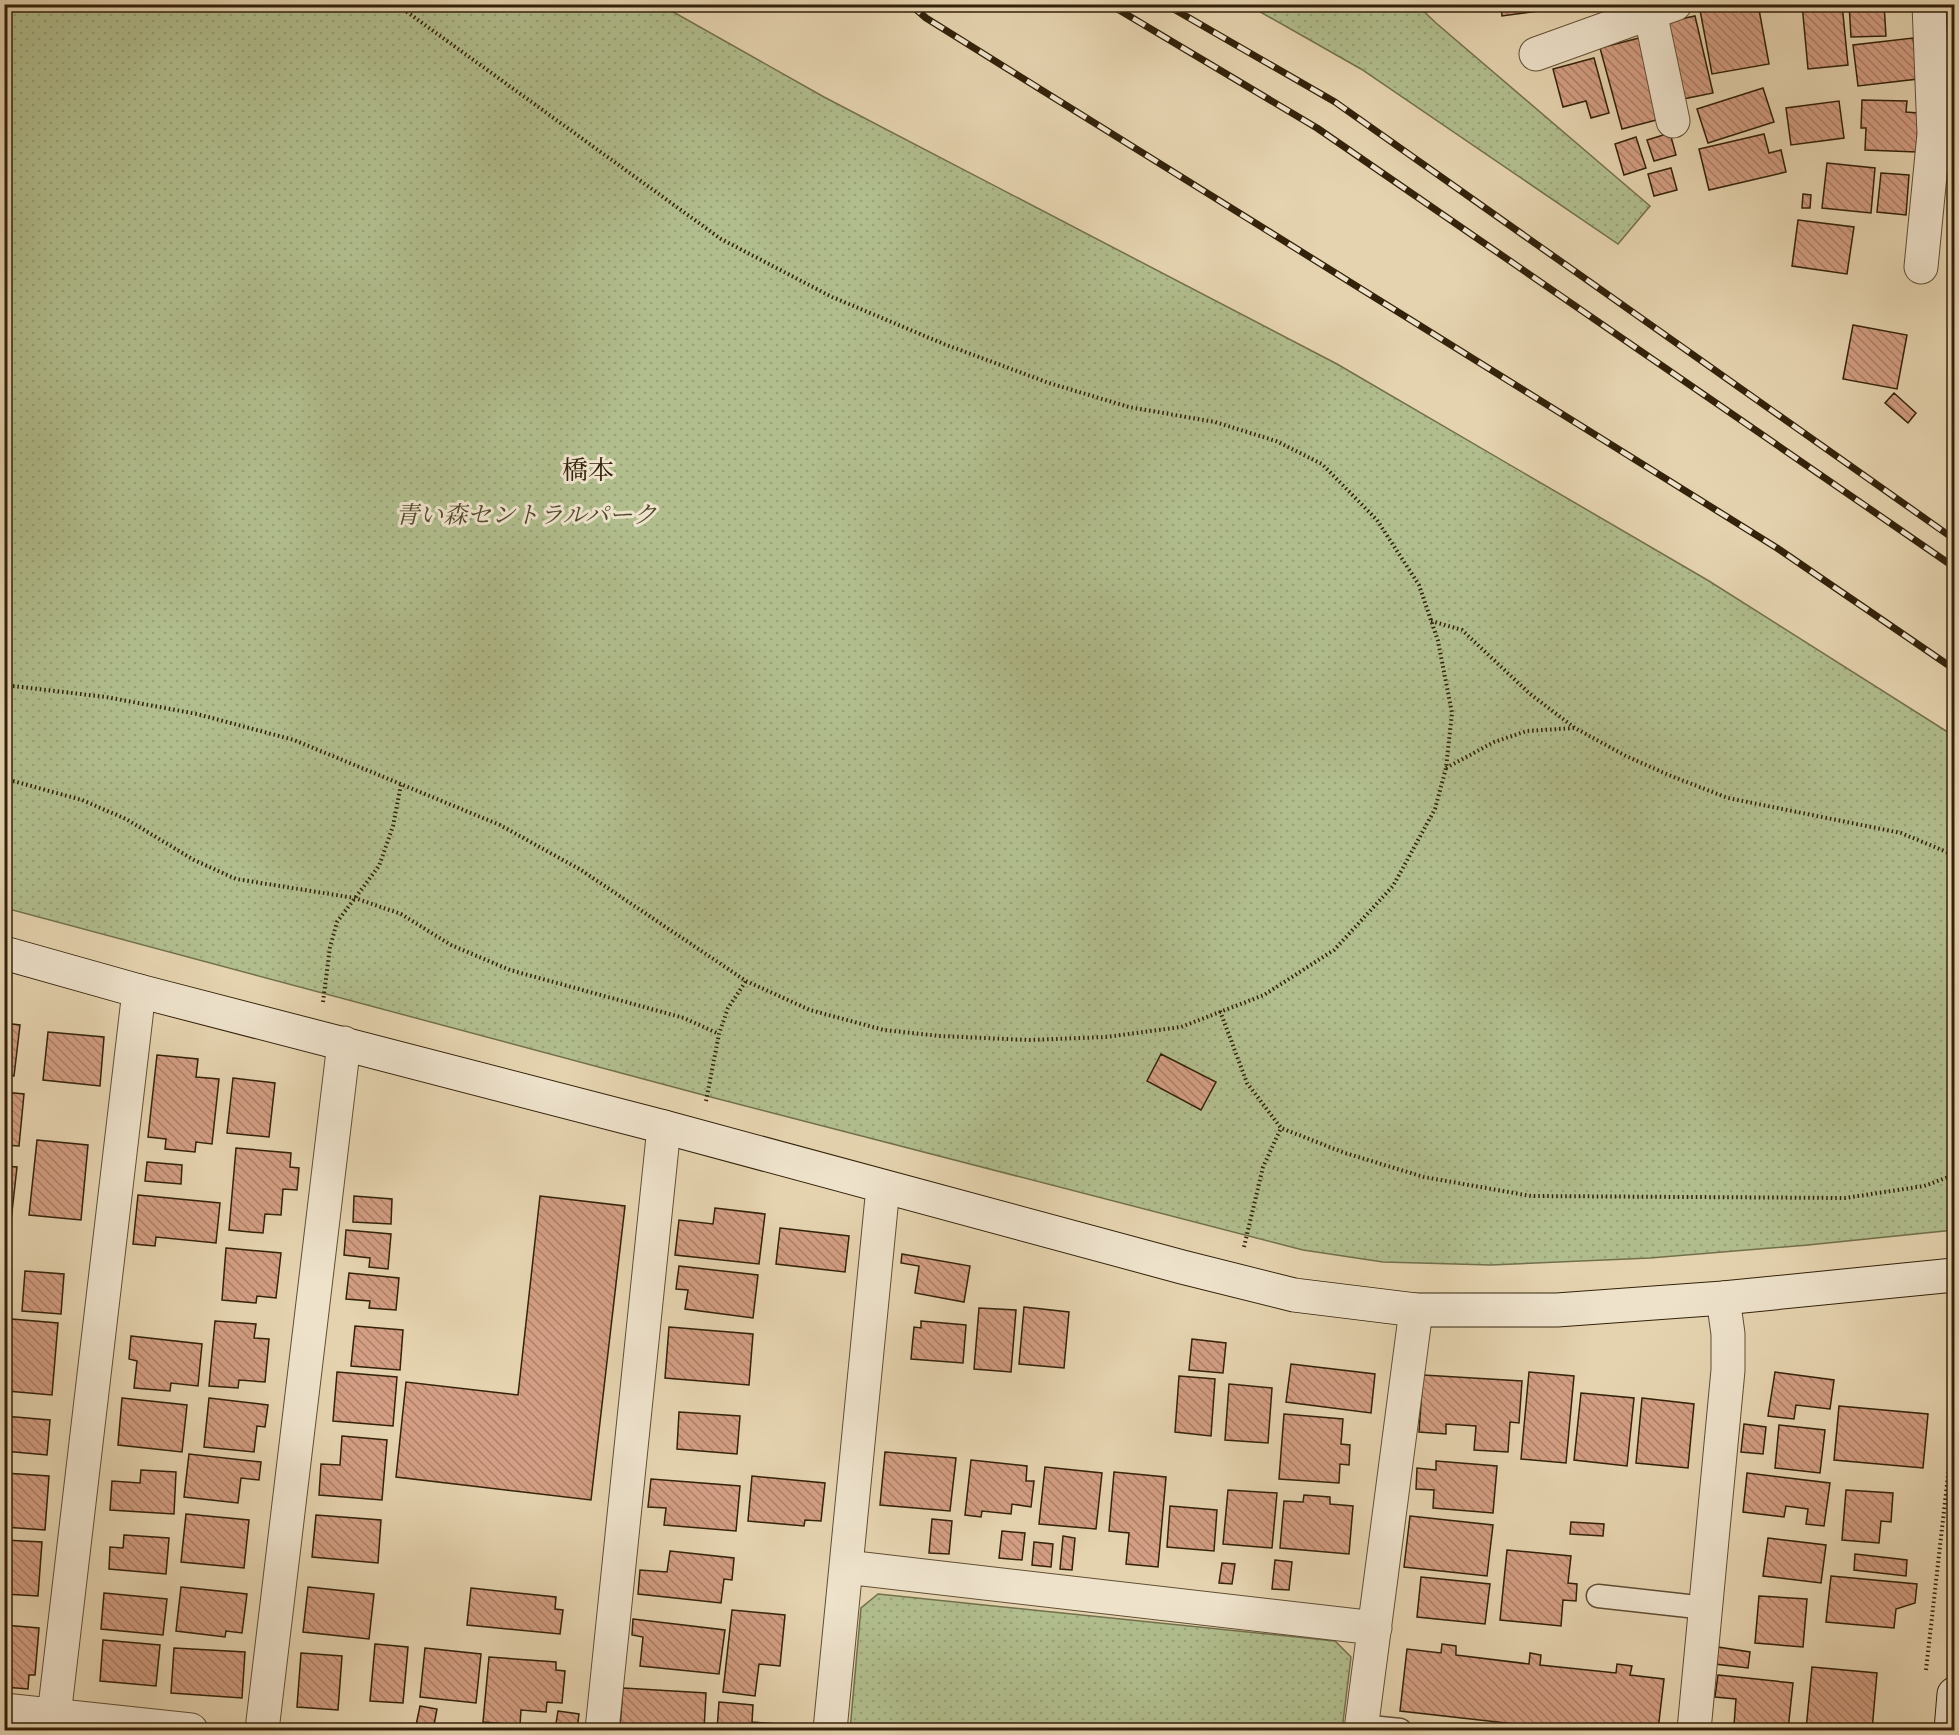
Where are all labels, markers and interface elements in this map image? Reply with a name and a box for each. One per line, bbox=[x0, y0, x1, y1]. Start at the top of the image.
district label: 橋本 bbox=[562, 454, 614, 491]
park label: 青い森セントラルパーク bbox=[395, 500, 657, 534]

